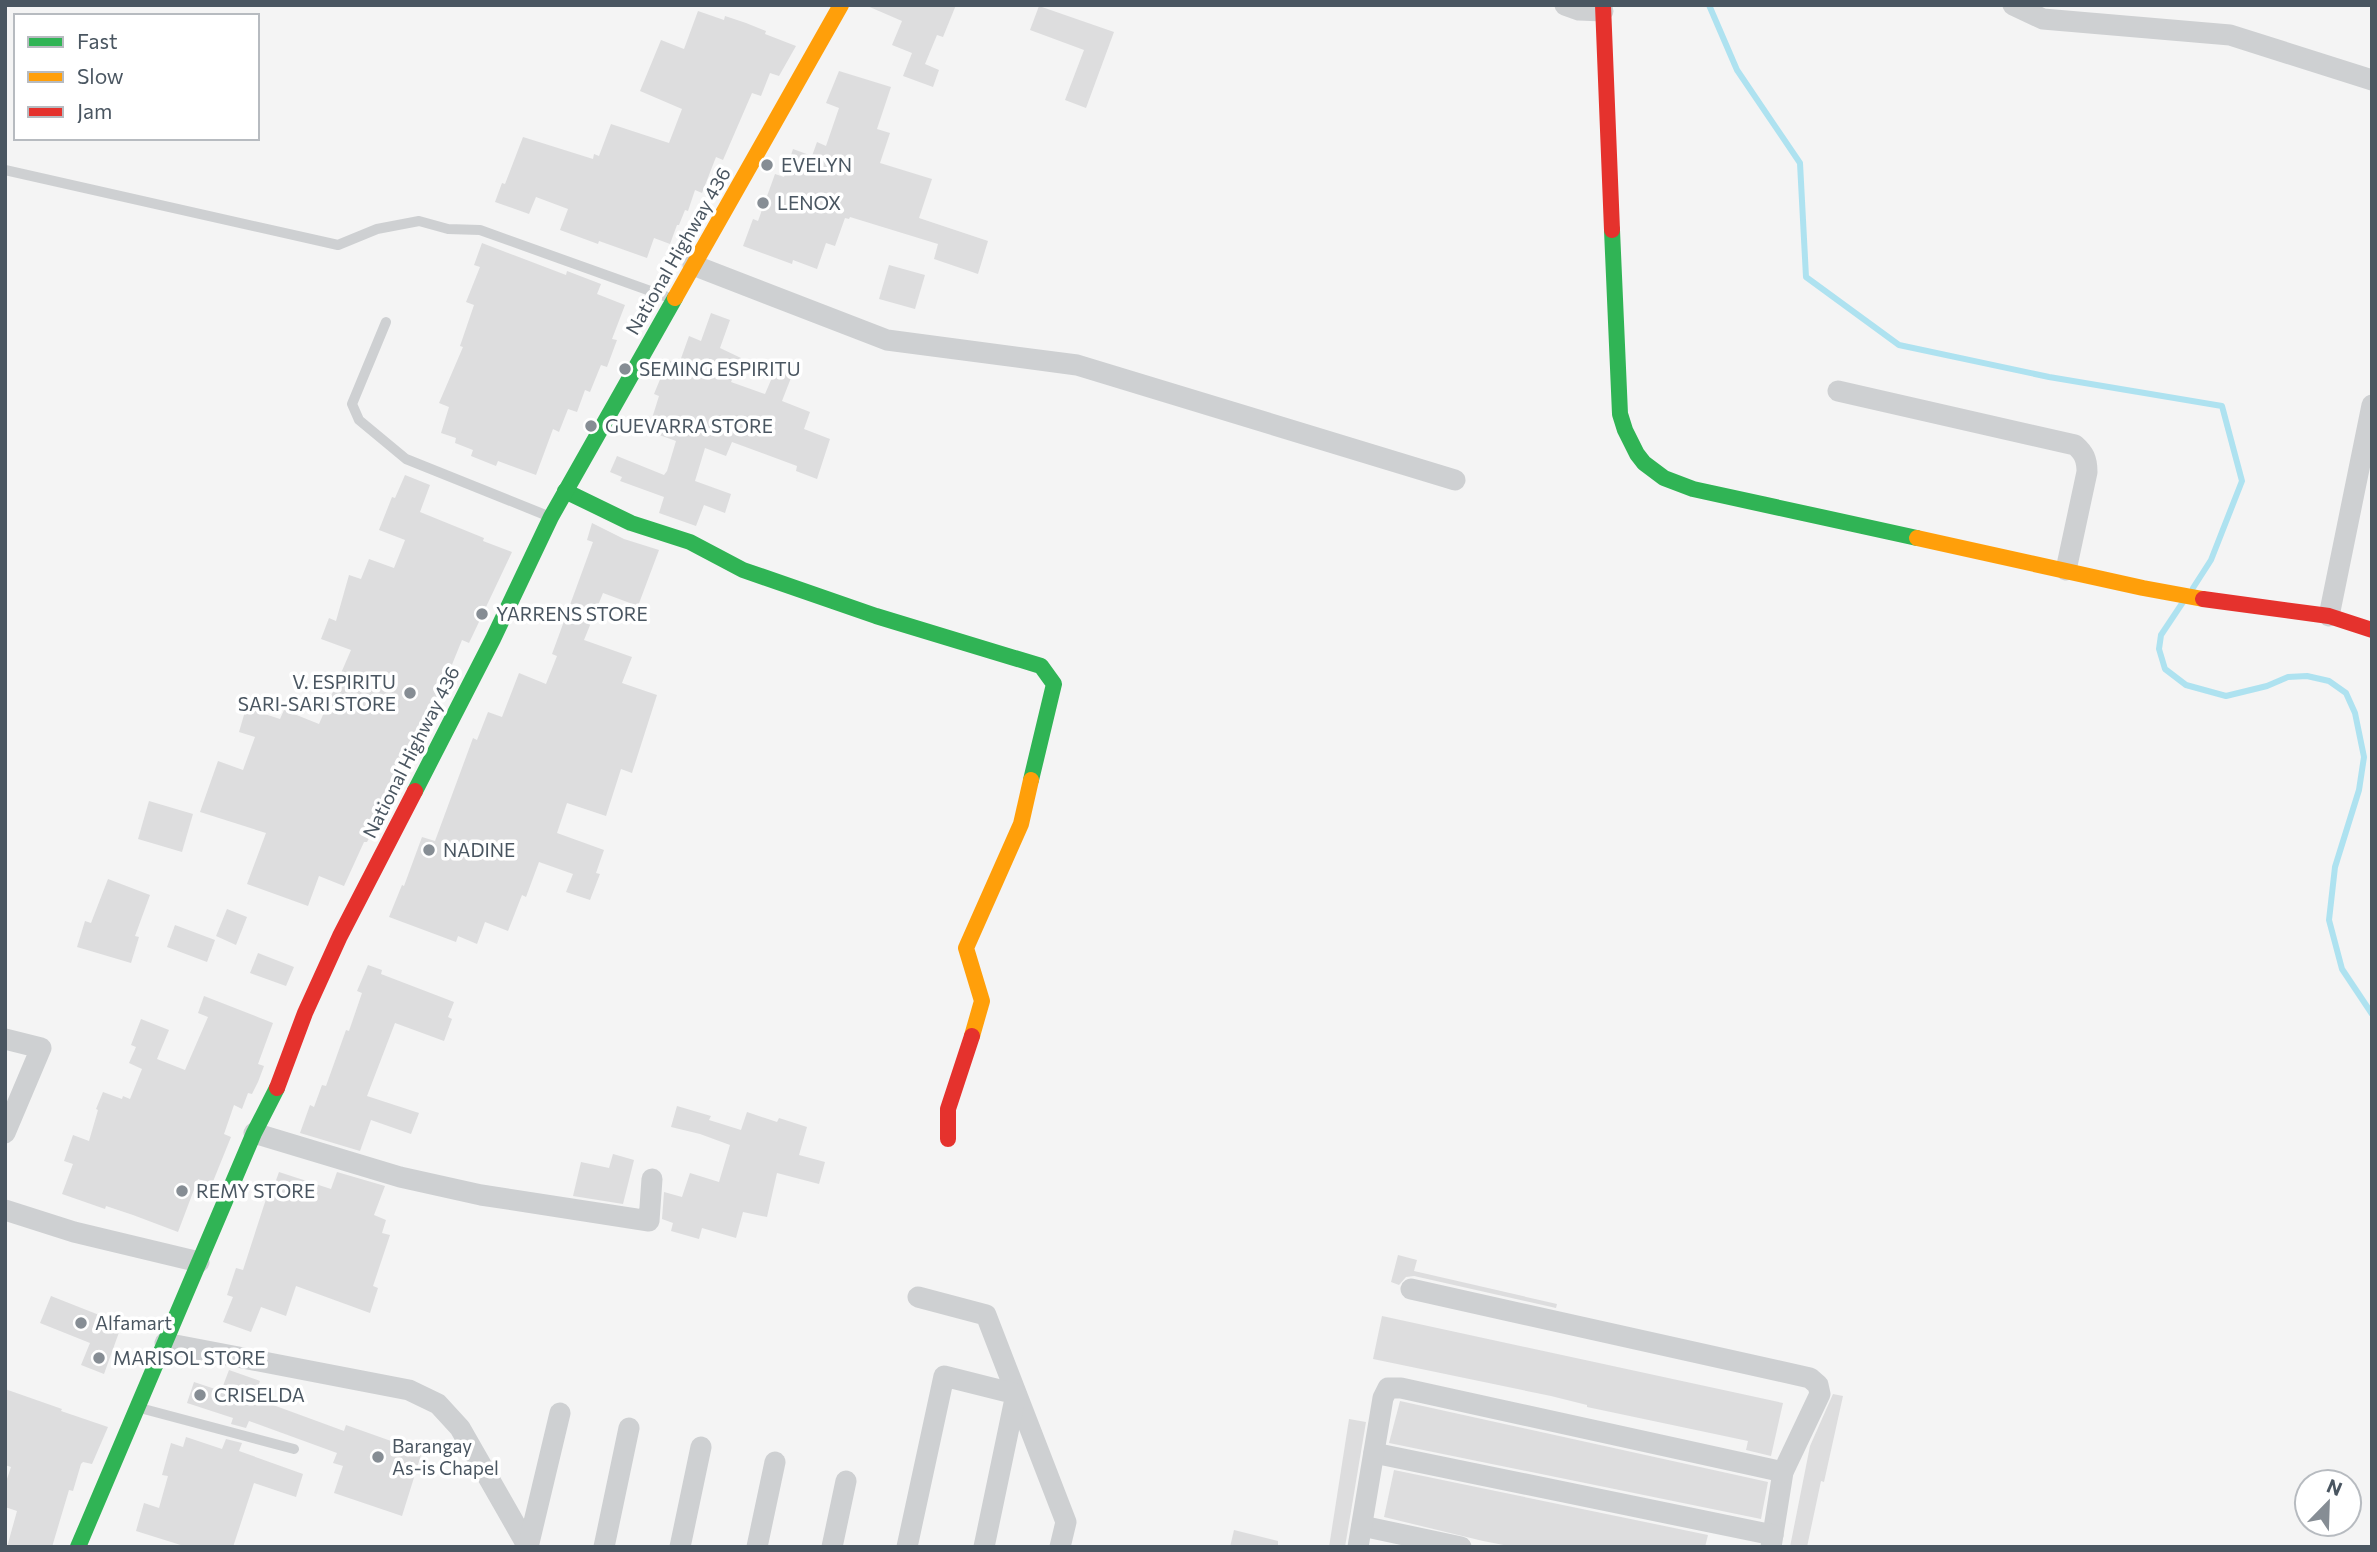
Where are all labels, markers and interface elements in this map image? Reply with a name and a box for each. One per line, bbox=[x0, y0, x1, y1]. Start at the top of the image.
legend bbox=[14, 14, 259, 140]
text: Fast bbox=[77, 28, 118, 53]
text: Slow bbox=[77, 63, 124, 88]
text: Jam bbox=[77, 98, 112, 123]
place label: EVELYN bbox=[781, 153, 852, 176]
marker: EVELYN bbox=[759, 157, 775, 173]
street label: National Highway 436 bbox=[620, 163, 735, 339]
place label: LENOX bbox=[777, 191, 841, 214]
marker: LENOX bbox=[755, 195, 771, 211]
place label: SEMING ESPIRITU bbox=[639, 357, 801, 380]
marker: SEMING ESPIRITU bbox=[617, 361, 633, 377]
place label: GUEVARRA STORE bbox=[605, 414, 773, 437]
marker: GUEVARRA STORE bbox=[583, 418, 599, 434]
place label: YARRENS STORE bbox=[496, 602, 648, 625]
marker: YARRENS STORE bbox=[474, 606, 490, 622]
street label: National Highway 436 bbox=[357, 662, 464, 841]
place label: V. ESPIRITU SARI-SARI STORE bbox=[238, 670, 396, 715]
marker: V. ESPIRITU SARI-SARI STORE bbox=[402, 685, 418, 701]
place label: NADINE bbox=[443, 838, 515, 861]
marker: NADINE bbox=[421, 842, 437, 858]
place label: REMY STORE bbox=[196, 1179, 315, 1202]
marker: REMY STORE bbox=[174, 1183, 190, 1199]
place label: Alfamart bbox=[95, 1311, 172, 1334]
marker: Alfamart bbox=[73, 1315, 89, 1331]
place label: MARISOL STORE bbox=[113, 1346, 266, 1369]
marker: MARISOL STORE bbox=[91, 1350, 107, 1366]
place label: CRISELDA bbox=[214, 1383, 305, 1406]
marker: CRISELDA bbox=[192, 1387, 208, 1403]
place label: Barangay As-is Chapel bbox=[392, 1434, 499, 1479]
marker: Barangay As-is Chapel bbox=[370, 1449, 386, 1465]
north arrow bbox=[2293, 1468, 2363, 1538]
text: N bbox=[2324, 1474, 2346, 1500]

